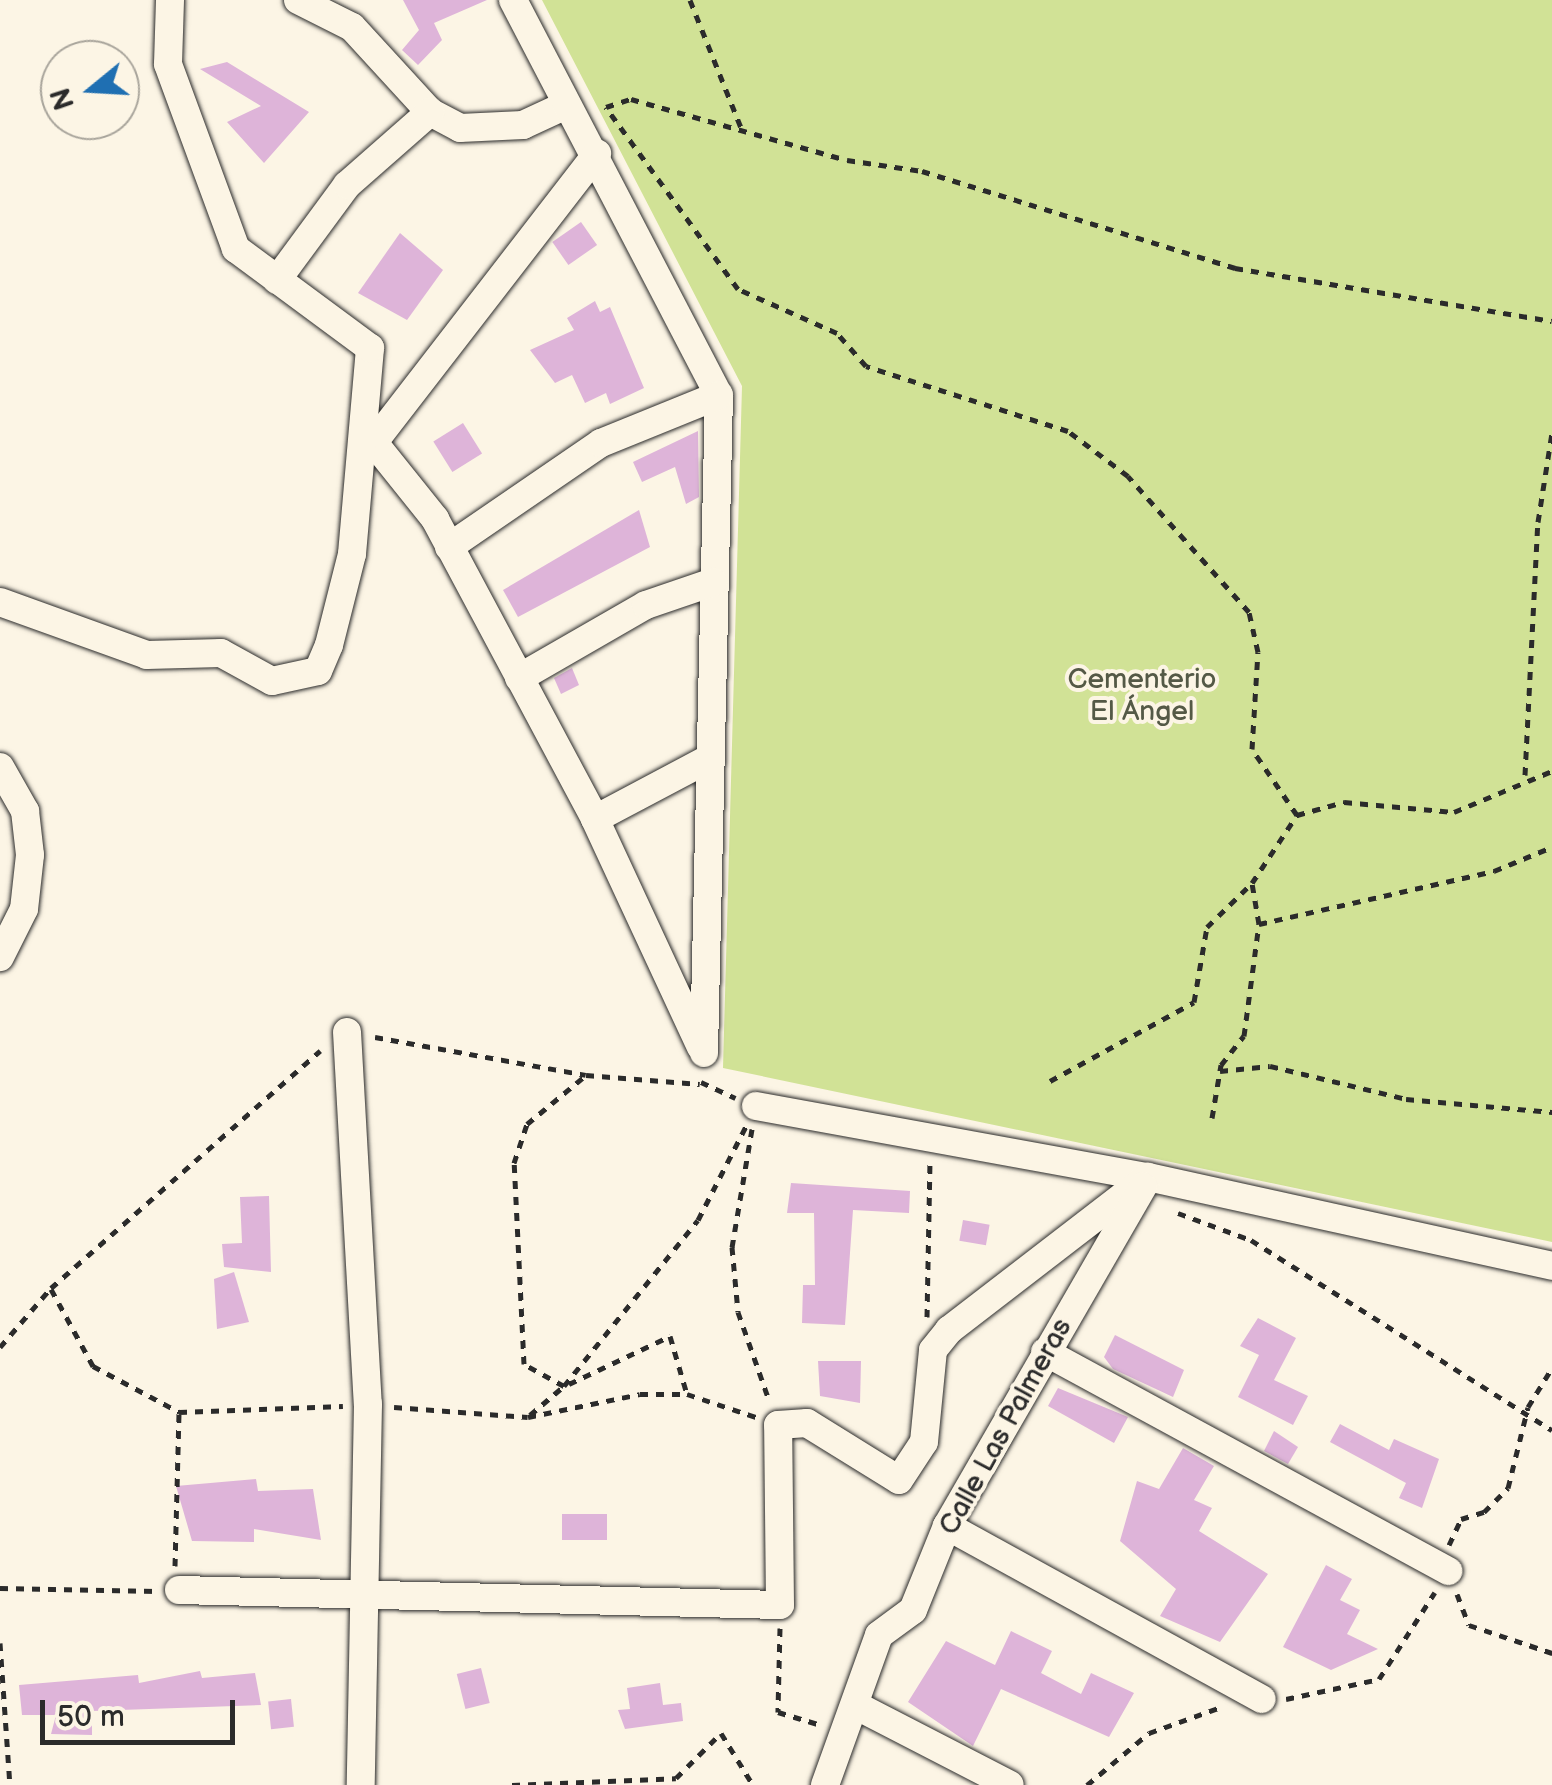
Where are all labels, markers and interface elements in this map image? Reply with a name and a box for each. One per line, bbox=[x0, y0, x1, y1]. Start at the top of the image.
north arrow bbox=[40, 40, 140, 140]
text: N bbox=[44, 84, 82, 114]
park label: Cementerio El Ángel bbox=[1068, 663, 1216, 729]
street label: Calle Las Palmeras bbox=[933, 1313, 1079, 1541]
scale bar bbox=[45, 1680, 240, 1742]
text: 50 m bbox=[57, 1699, 125, 1735]

